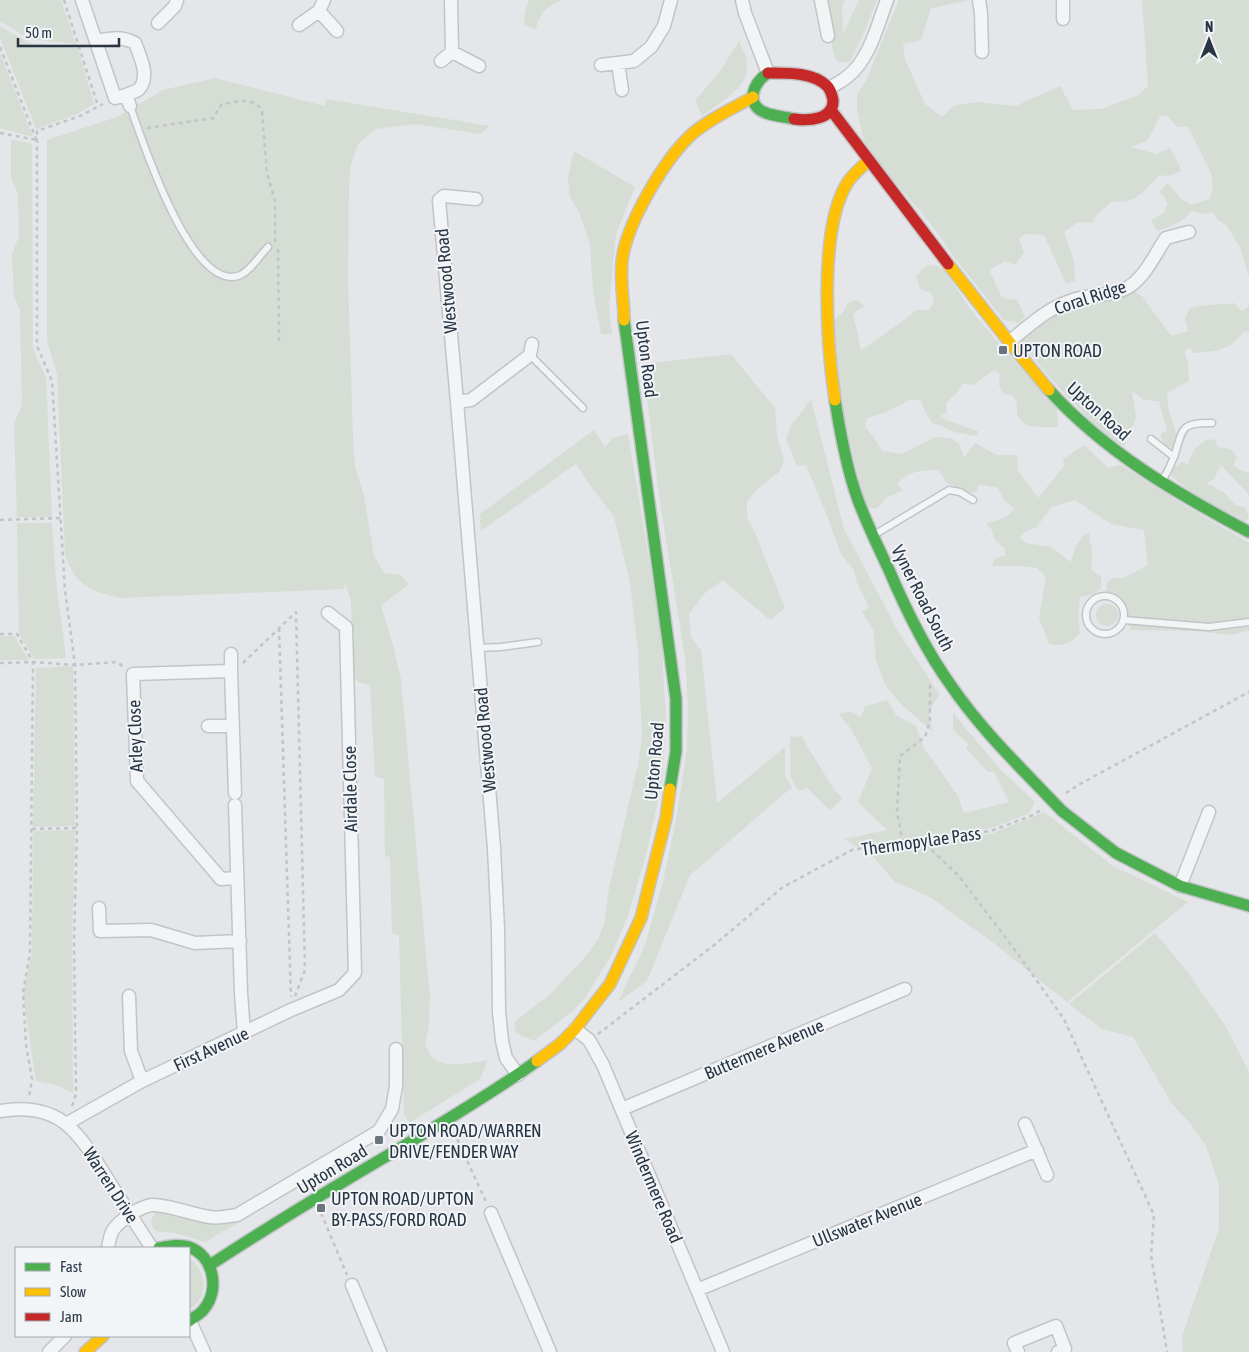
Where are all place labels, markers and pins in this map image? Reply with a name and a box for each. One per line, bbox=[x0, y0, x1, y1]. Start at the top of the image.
place label: UPTON ROAD bbox=[1013, 340, 1102, 361]
marker: UPTON ROAD bbox=[997, 344, 1009, 356]
place label: UPTON ROAD/WARREN DRIVE/FENDER WAY bbox=[389, 1120, 542, 1162]
marker: UPTON ROAD/WARREN DRIVE/FENDER WAY bbox=[373, 1134, 385, 1146]
place label: UPTON ROAD/UPTON BY-PASS/FORD ROAD bbox=[331, 1188, 474, 1230]
marker: UPTON ROAD/UPTON BY-PASS/FORD ROAD bbox=[315, 1202, 327, 1214]

